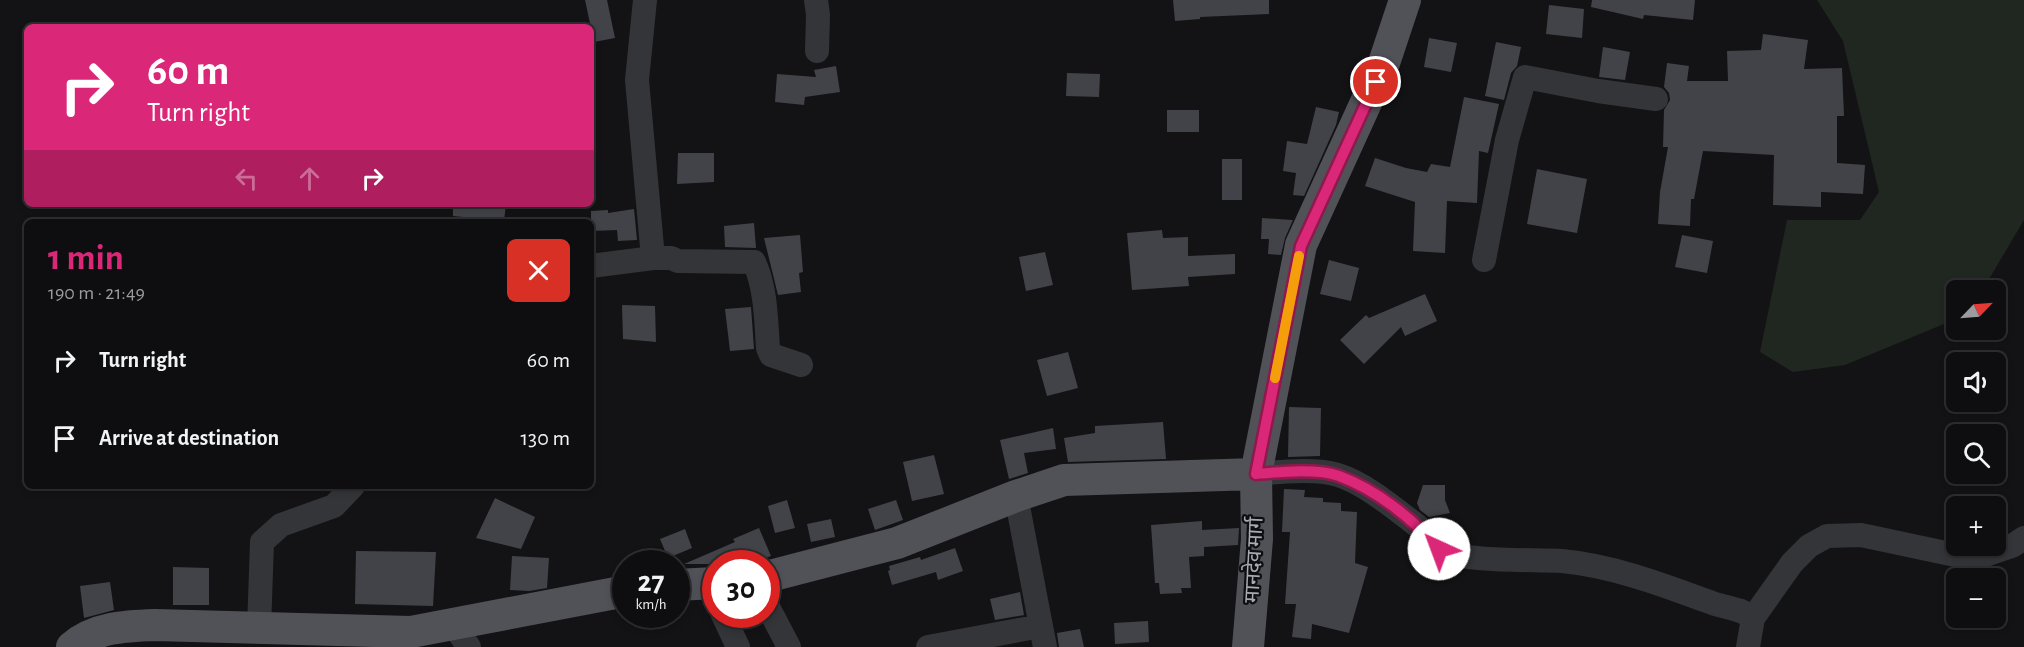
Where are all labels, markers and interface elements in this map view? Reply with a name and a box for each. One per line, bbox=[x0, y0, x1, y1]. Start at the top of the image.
icon: right bbox=[48, 48, 126, 126]
text: 60 m bbox=[147, 50, 229, 92]
pin bbox=[1350, 56, 1401, 107]
icon: arrive bbox=[1359, 65, 1392, 98]
text: Turn right bbox=[147, 99, 250, 126]
icon: left bbox=[230, 162, 263, 195]
icon: ahead bbox=[293, 162, 326, 195]
icon: right bbox=[356, 162, 389, 195]
button: close bbox=[507, 239, 570, 302]
text: 1 min bbox=[48, 240, 124, 276]
north arrow bbox=[1946, 280, 2006, 340]
map controls bbox=[1946, 280, 2006, 628]
text: 190 m · 21:49 bbox=[48, 283, 145, 303]
icon: right bbox=[48, 344, 81, 377]
text: Turn right bbox=[99, 349, 186, 371]
text: 60 m bbox=[527, 349, 570, 371]
button: sound bbox=[1946, 352, 2006, 412]
icon: arrive bbox=[48, 422, 81, 455]
button: search bbox=[1946, 424, 2006, 484]
text: Arrive at destination bbox=[99, 427, 279, 449]
text: 130 m bbox=[521, 427, 570, 449]
button: + bbox=[1946, 496, 2006, 556]
street label: मानदेव मार्ग bbox=[1239, 515, 1267, 603]
position arrow bbox=[1407, 517, 1471, 581]
speed limit sign: 30 bbox=[702, 550, 780, 628]
text: 27 bbox=[637, 567, 665, 597]
button: − bbox=[1946, 568, 2006, 628]
text: km/h bbox=[636, 597, 666, 612]

